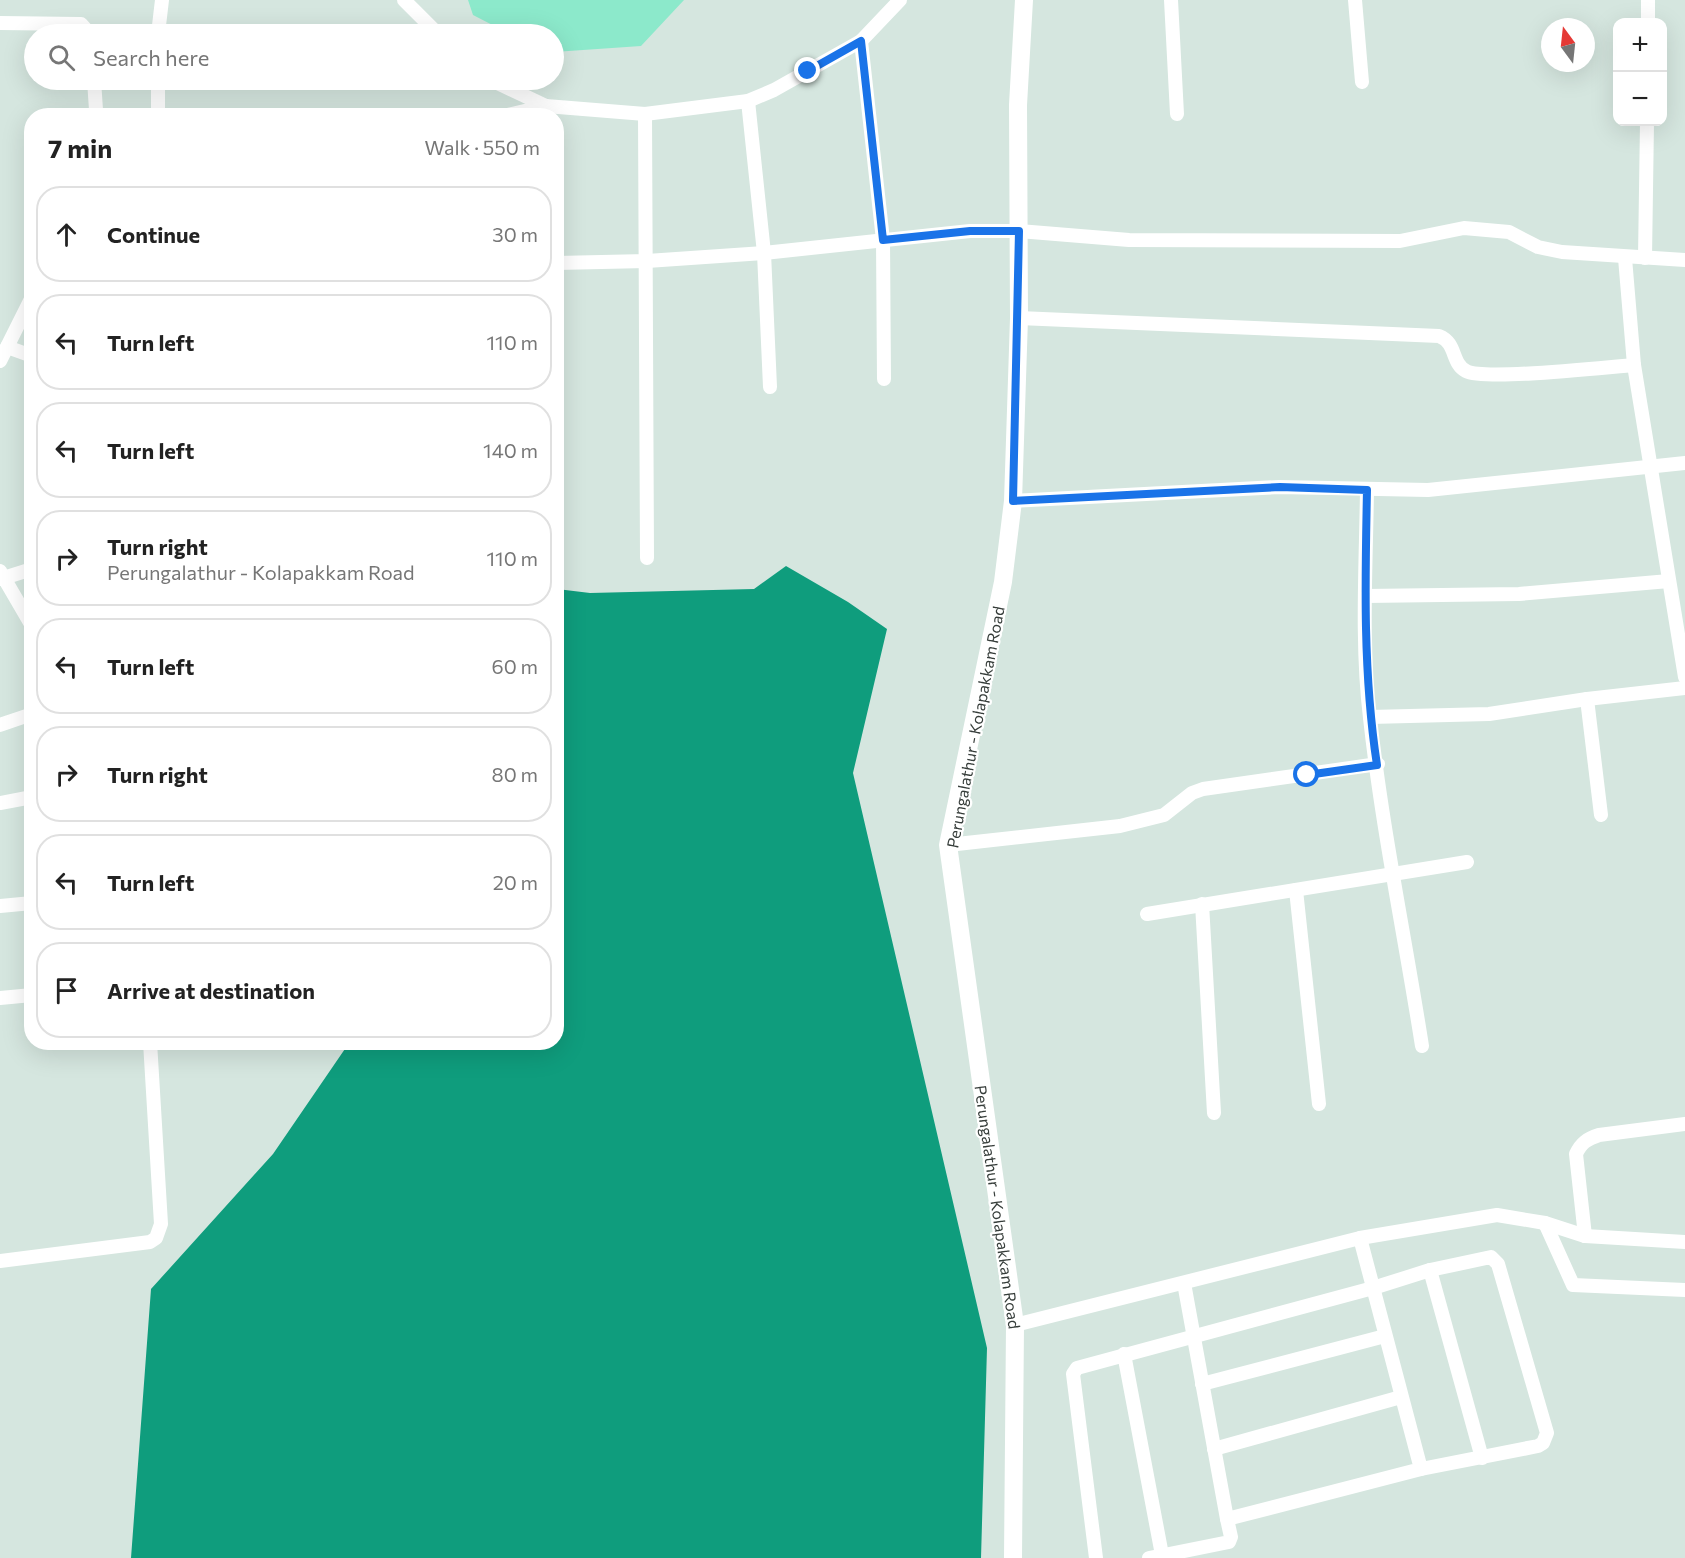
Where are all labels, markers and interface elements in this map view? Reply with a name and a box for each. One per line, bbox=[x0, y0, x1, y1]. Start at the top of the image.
north arrow bbox=[1541, 18, 1595, 72]
map controls bbox=[1613, 18, 1667, 126]
button: + bbox=[1613, 18, 1667, 72]
search box bbox=[24, 24, 564, 90]
icon: search bbox=[45, 41, 78, 74]
text: Search here bbox=[93, 44, 209, 71]
route end bbox=[794, 57, 820, 83]
button: − bbox=[1613, 72, 1667, 126]
text: 7 min bbox=[48, 132, 112, 163]
text: Walk · 550 m bbox=[425, 135, 540, 159]
icon: ahead bbox=[50, 218, 83, 251]
text: Continue bbox=[107, 221, 200, 248]
text: 30 m bbox=[492, 222, 538, 246]
icon: left bbox=[50, 326, 83, 359]
text: Turn left bbox=[107, 329, 194, 356]
text: 110 m bbox=[487, 330, 538, 354]
icon: left bbox=[50, 434, 83, 467]
text: Turn left bbox=[107, 437, 194, 464]
text: 140 m bbox=[483, 438, 538, 462]
text: Turn right bbox=[107, 533, 208, 560]
icon: right bbox=[50, 542, 83, 575]
text: 110 m bbox=[487, 546, 538, 570]
text: Perungalathur - Kolapakkam Road bbox=[107, 560, 415, 584]
street label: Perungalathur - Kolapakkam Road bbox=[942, 604, 1008, 850]
icon: left bbox=[50, 650, 83, 683]
text: Turn left bbox=[107, 653, 194, 680]
text: 60 m bbox=[492, 654, 538, 678]
icon: right bbox=[50, 758, 83, 791]
text: Turn right bbox=[107, 761, 208, 788]
route start bbox=[1293, 761, 1319, 787]
text: 80 m bbox=[492, 762, 538, 786]
icon: left bbox=[50, 866, 83, 899]
text: Turn left bbox=[107, 869, 194, 896]
text: 20 m bbox=[493, 870, 538, 894]
icon: arrive bbox=[50, 974, 83, 1007]
text: Arrive at destination bbox=[107, 977, 315, 1004]
street label: Perungalathur - Kolapakkam Road bbox=[971, 1084, 1025, 1330]

